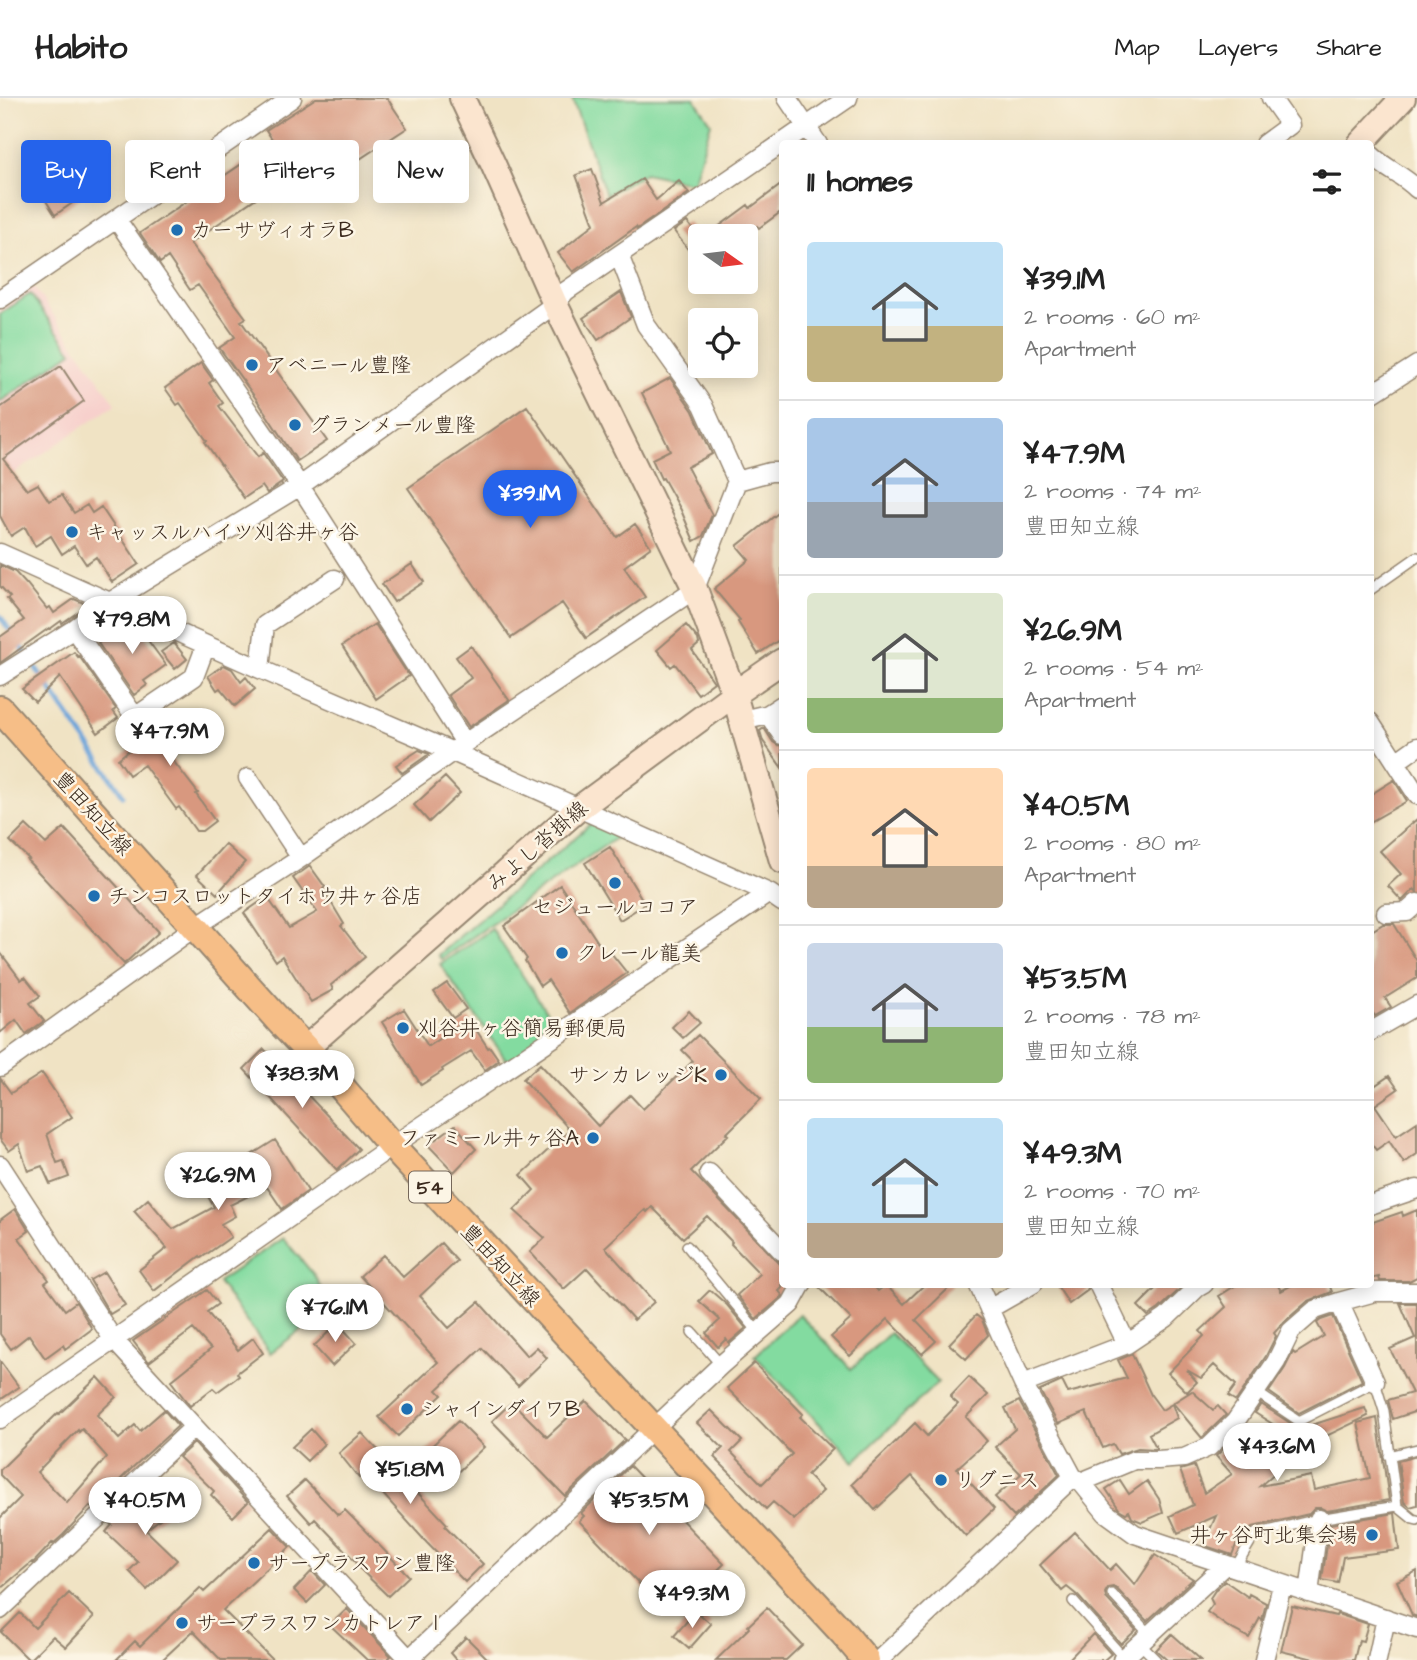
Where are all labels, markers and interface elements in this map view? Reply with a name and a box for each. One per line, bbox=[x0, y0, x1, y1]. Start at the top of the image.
text: Habito bbox=[35, 25, 127, 71]
text: Map bbox=[1115, 31, 1160, 65]
text: Layers bbox=[1198, 31, 1278, 65]
text: Share bbox=[1316, 31, 1382, 65]
chip: Buy bbox=[21, 140, 111, 203]
chip: Rent bbox=[125, 140, 225, 203]
chip: Filters bbox=[239, 140, 359, 203]
chip: New bbox=[373, 140, 469, 203]
text: 11 homes bbox=[807, 161, 913, 203]
icon: filters bbox=[1308, 163, 1346, 201]
place label: カーサヴィオラB bbox=[191, 216, 354, 245]
marker: カーサヴィオラB bbox=[169, 222, 185, 238]
north arrow bbox=[688, 224, 758, 294]
map controls bbox=[688, 224, 758, 378]
text: ¥39.1M bbox=[1024, 259, 1105, 301]
icon: home bbox=[863, 270, 947, 354]
text: 2 rooms · 60 m² bbox=[1024, 301, 1201, 333]
button: locate bbox=[688, 308, 758, 378]
text: Apartment bbox=[1024, 333, 1136, 365]
place label: アベニール豊隆 bbox=[266, 351, 411, 380]
marker: アベニール豊隆 bbox=[244, 357, 260, 373]
place label: グランメール豊隆 bbox=[309, 411, 476, 440]
marker: グランメール豊隆 bbox=[287, 417, 303, 433]
text: ¥47.9M bbox=[1024, 433, 1125, 475]
icon: home bbox=[863, 446, 947, 530]
pin: ¥39.1M bbox=[473, 470, 587, 530]
text: 2 rooms · 74 m² bbox=[1024, 475, 1202, 507]
text: ¥39.1M bbox=[499, 477, 561, 509]
text: 豊田知立線 bbox=[1024, 511, 1139, 543]
place label: キャッスルハイツ刈谷井ヶ谷 bbox=[86, 518, 359, 547]
marker: キャッスルハイツ刈谷井ヶ谷 bbox=[64, 524, 80, 540]
pin: ¥79.8M bbox=[75, 596, 189, 656]
text: ¥79.8M bbox=[94, 603, 170, 635]
text: ¥26.9M bbox=[1024, 610, 1122, 652]
icon: home bbox=[863, 621, 947, 705]
text: 2 rooms · 54 m² bbox=[1024, 652, 1204, 684]
text: Apartment bbox=[1024, 684, 1136, 716]
pin: ¥47.9M bbox=[113, 708, 227, 768]
text: ¥47.9M bbox=[131, 715, 209, 747]
street label: 豊田知立線 bbox=[47, 765, 139, 862]
text: ¥40.5M bbox=[1024, 785, 1130, 827]
street label: みよし沓掛線 bbox=[480, 794, 594, 899]
icon: home bbox=[863, 796, 947, 880]
text: 2 rooms · 80 m² bbox=[1024, 827, 1201, 859]
text: Apartment bbox=[1024, 859, 1136, 891]
marker: セジュールココア bbox=[607, 875, 623, 891]
place label: チンコスロットタイホウ井ヶ谷店 bbox=[108, 882, 422, 911]
marker: チンコスロットタイホウ井ヶ谷店 bbox=[86, 888, 102, 904]
place label: セジュールココア bbox=[532, 893, 698, 922]
place label: クレール龍美 bbox=[576, 939, 702, 968]
marker: クレール龍美 bbox=[554, 945, 570, 961]
text: ¥53.5M bbox=[1024, 958, 1127, 1000]
icon: home bbox=[863, 971, 947, 1055]
text: 2 rooms · 78 m² bbox=[1024, 1000, 1201, 1032]
place label: 刈谷井ヶ谷簡易郵便局 bbox=[417, 1014, 627, 1043]
marker: 刈谷井ヶ谷簡易郵便局 bbox=[395, 1020, 411, 1036]
text: 豊田知立線 bbox=[1024, 1036, 1139, 1068]
pin: ¥38.3M bbox=[245, 1051, 359, 1110]
text: ¥38.3M bbox=[266, 1057, 338, 1089]
place label: サンカレッジK bbox=[568, 1061, 707, 1090]
marker: サンカレッジK bbox=[713, 1067, 729, 1083]
place label: ファミール井ヶ谷A bbox=[399, 1124, 580, 1153]
marker: ファミール井ヶ谷A bbox=[585, 1130, 601, 1146]
text: ¥49.3M bbox=[1024, 1133, 1122, 1175]
icon: home bbox=[863, 1146, 947, 1230]
pin: ¥26.9M bbox=[161, 1152, 275, 1212]
text: ¥26.9M bbox=[180, 1159, 256, 1191]
road number: 54 bbox=[409, 1172, 451, 1203]
text: 2 rooms · 70 m² bbox=[1024, 1175, 1200, 1207]
text: 豊田知立線 bbox=[1024, 1211, 1139, 1243]
street label: 豊田知立線 bbox=[454, 1217, 547, 1314]
pin: ¥76.1M bbox=[278, 1284, 392, 1344]
text: ¥76.1M bbox=[302, 1291, 368, 1323]
place label: シャインダイワB bbox=[421, 1395, 580, 1424]
marker: シャインダイワB bbox=[399, 1401, 415, 1417]
pin: ¥43.6M bbox=[1220, 1424, 1334, 1483]
text: ¥43.6M bbox=[1239, 1430, 1315, 1462]
pin: ¥51.8M bbox=[353, 1446, 467, 1506]
text: ¥51.8M bbox=[376, 1453, 444, 1485]
place label: リグニス bbox=[955, 1466, 1039, 1495]
marker: リグニス bbox=[933, 1472, 949, 1488]
pin: ¥40.5M bbox=[88, 1478, 202, 1537]
pin: ¥53.5M bbox=[592, 1478, 706, 1537]
text: ¥40.5M bbox=[105, 1484, 186, 1516]
text: ¥53.5M bbox=[610, 1484, 688, 1516]
place label: 井ヶ谷町北集会場 bbox=[1190, 1521, 1358, 1550]
marker: 井ヶ谷町北集会場 bbox=[1364, 1527, 1380, 1543]
place label: サープラスワン豊隆 bbox=[268, 1549, 455, 1578]
marker: サープラスワン豊隆 bbox=[246, 1555, 262, 1571]
pin: ¥49.3M bbox=[635, 1570, 749, 1630]
text: ¥49.3M bbox=[655, 1577, 730, 1609]
place label: サープラスワンカトレアⅠ bbox=[196, 1609, 446, 1638]
marker: サープラスワンカトレアⅠ bbox=[174, 1615, 190, 1631]

